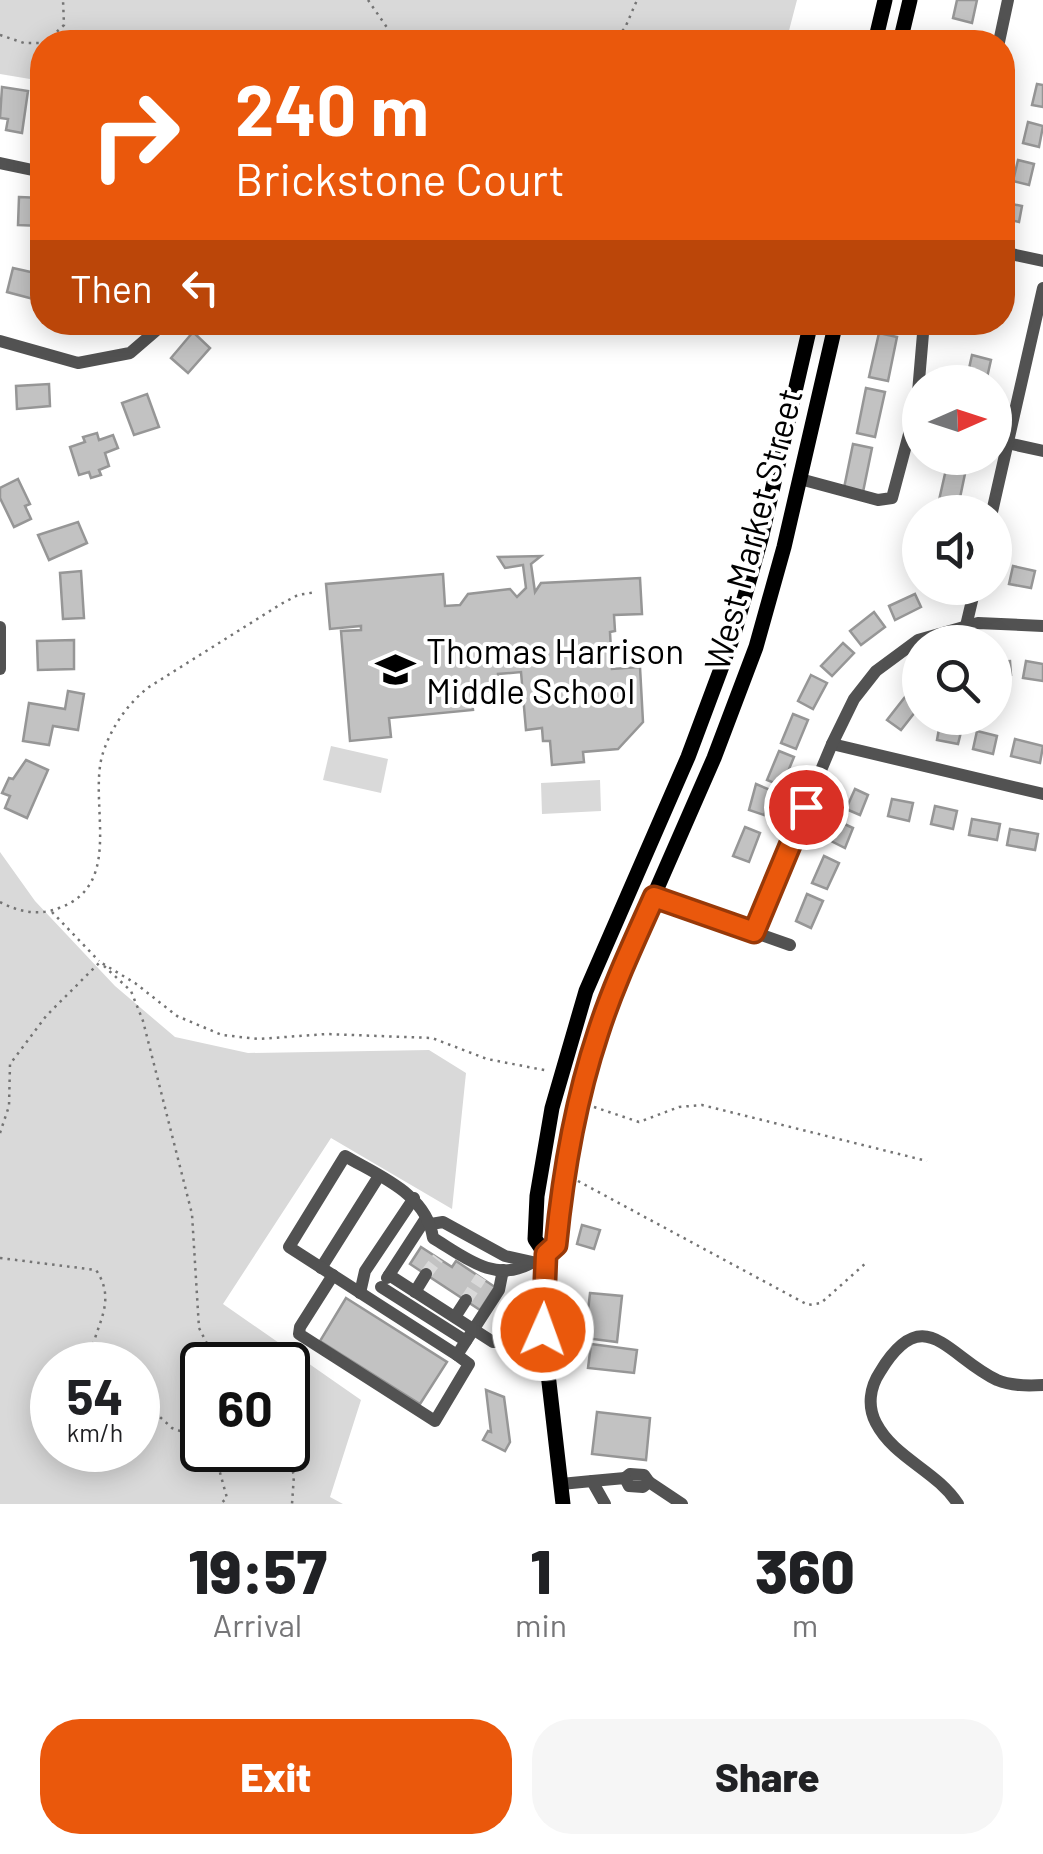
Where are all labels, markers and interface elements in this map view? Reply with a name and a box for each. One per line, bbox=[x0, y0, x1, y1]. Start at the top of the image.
text: 240 m bbox=[235, 66, 429, 150]
icon: right bbox=[70, 70, 200, 200]
text: Brickstone Court bbox=[235, 151, 565, 205]
icon: left bbox=[173, 260, 228, 315]
text: Then bbox=[70, 265, 153, 311]
north arrow bbox=[902, 365, 1012, 475]
map controls bbox=[902, 365, 1012, 735]
street label: West Market Street bbox=[694, 383, 810, 675]
button: sound bbox=[902, 495, 1012, 605]
button: search bbox=[902, 625, 1012, 735]
place label: Thomas Harrison Middle School bbox=[426, 629, 684, 711]
school or university icon: Thomas Harrison Middle School bbox=[375, 649, 417, 691]
pin bbox=[764, 765, 849, 850]
icon: arrive bbox=[779, 780, 834, 835]
position arrow bbox=[491, 1278, 595, 1382]
speed limit sign: 60 bbox=[180, 1342, 310, 1472]
text: 54 bbox=[66, 1365, 124, 1425]
text: km/h bbox=[67, 1417, 123, 1447]
text: 19:57 bbox=[188, 1534, 327, 1606]
text: 1 bbox=[530, 1534, 552, 1606]
text: 360 bbox=[755, 1534, 855, 1606]
text: Arrival bbox=[213, 1605, 302, 1643]
text: min bbox=[515, 1605, 567, 1643]
text: m bbox=[792, 1605, 818, 1643]
button: Exit bbox=[40, 1719, 512, 1834]
button: Share bbox=[532, 1719, 1003, 1834]

